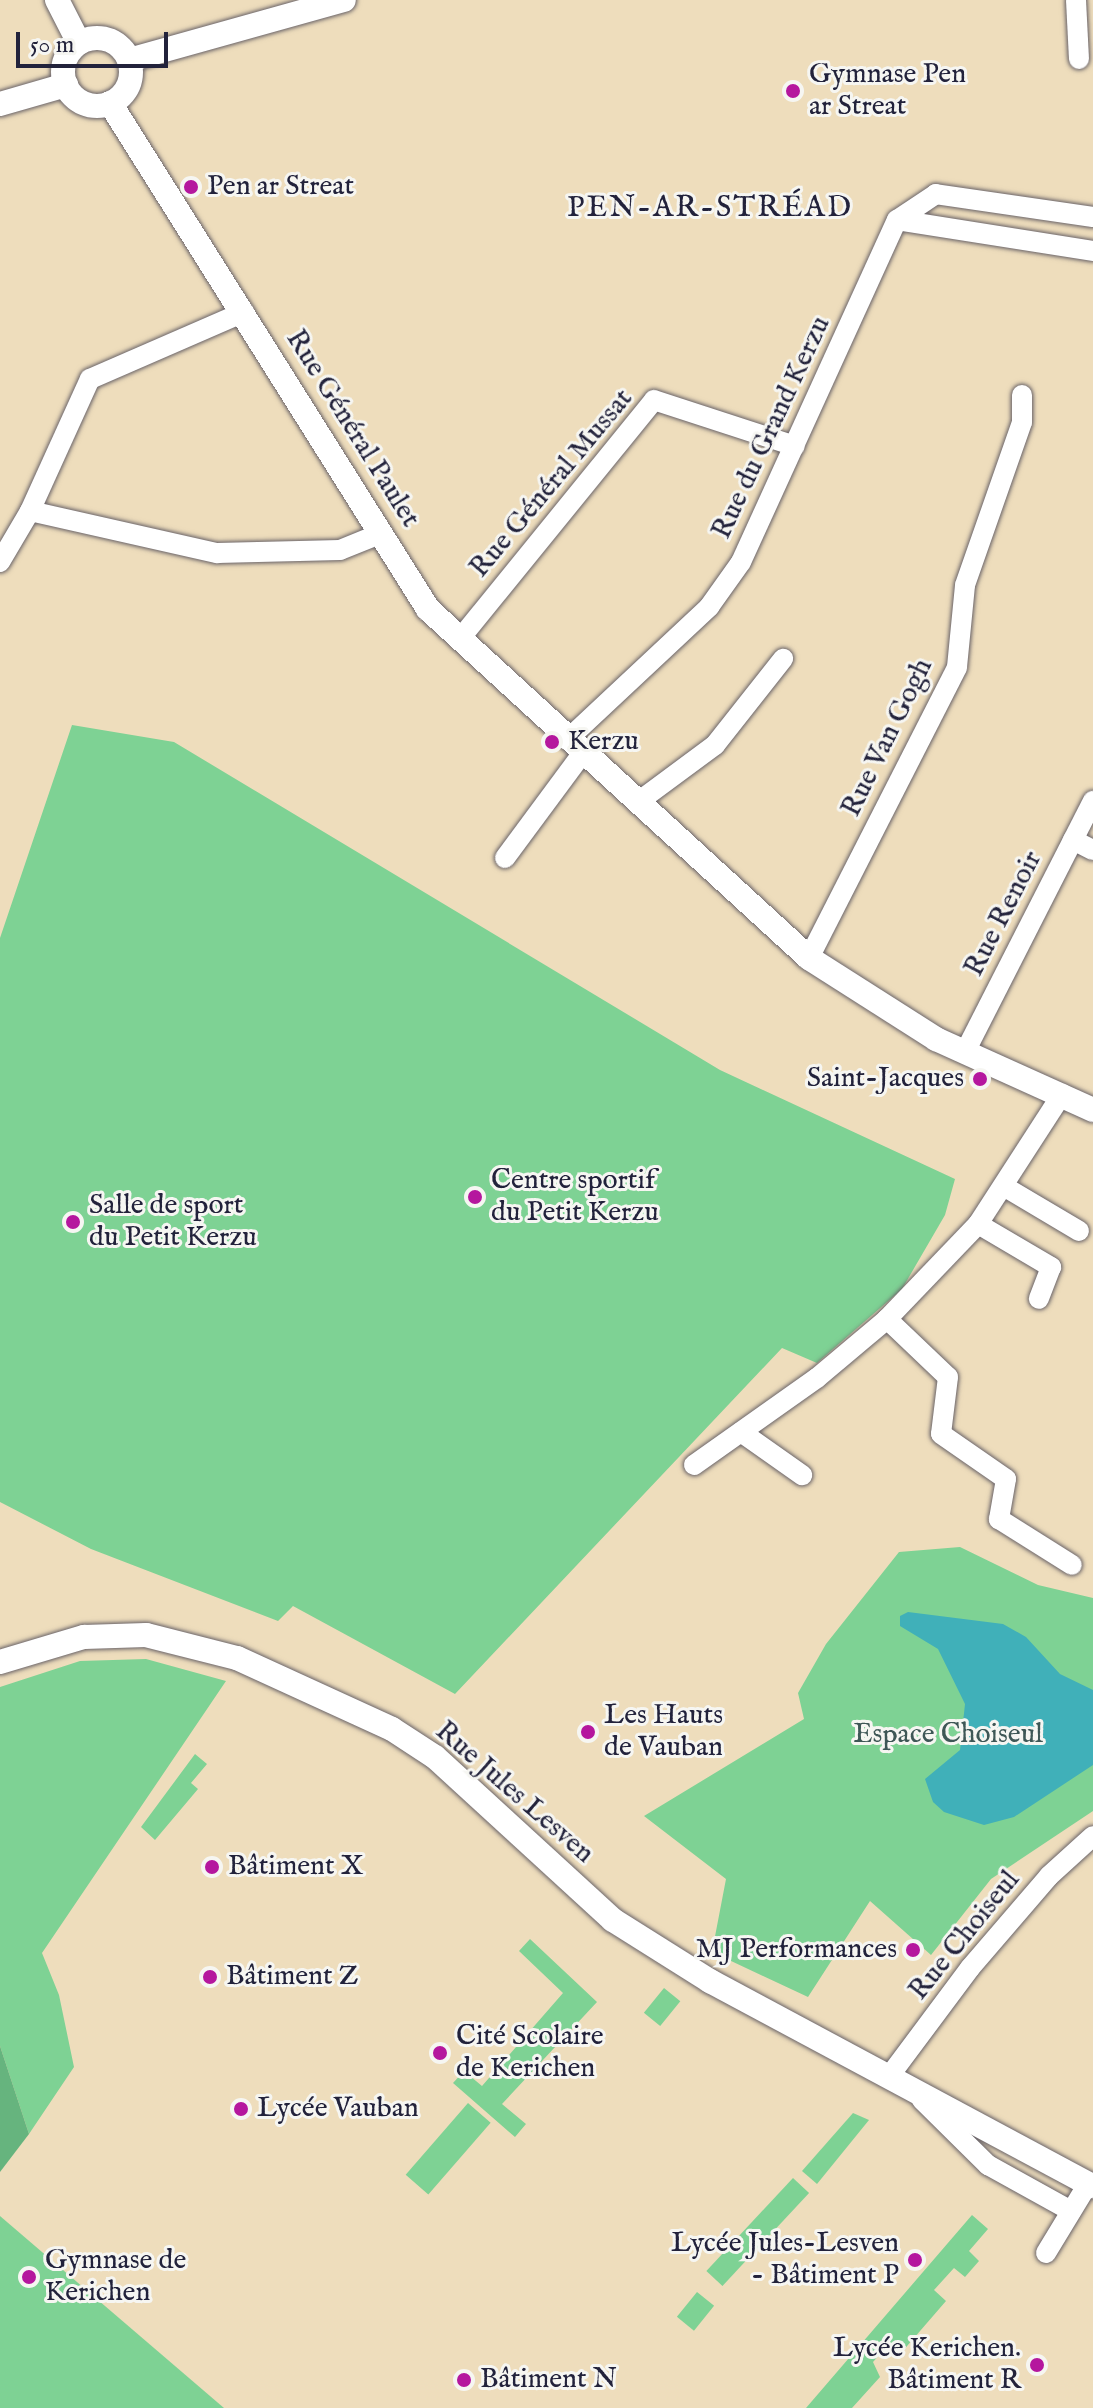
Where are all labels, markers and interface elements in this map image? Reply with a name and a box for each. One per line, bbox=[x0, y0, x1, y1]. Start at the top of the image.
scale bar bbox=[20, 16, 172, 66]
text: 50 m bbox=[30, 30, 74, 61]
place label: Gymnase Pen ar Streat bbox=[809, 58, 966, 124]
marker: Gymnase Pen ar Streat bbox=[784, 82, 802, 100]
place label: Pen ar Streat bbox=[207, 170, 354, 204]
marker: Pen ar Streat bbox=[182, 178, 200, 196]
district label: PEN-AR-STRÉAD bbox=[567, 190, 853, 226]
street label: Rue du Grand Kerzu bbox=[706, 311, 838, 545]
street label: Rue Général Paulet bbox=[278, 324, 426, 534]
street label: Rue Général Mussat bbox=[463, 383, 641, 585]
street label: Rue Van Gogh bbox=[835, 653, 941, 823]
place label: Kerzu bbox=[568, 725, 639, 759]
marker: Kerzu bbox=[543, 733, 561, 751]
street label: Rue Renoir bbox=[958, 846, 1050, 982]
place label: Saint-Jacques bbox=[807, 1062, 964, 1096]
marker: Saint-Jacques bbox=[971, 1070, 989, 1088]
place label: Centre sportif du Petit Kerzu bbox=[491, 1164, 659, 1230]
marker: Centre sportif du Petit Kerzu bbox=[466, 1188, 484, 1206]
place label: Salle de sport du Petit Kerzu bbox=[89, 1189, 257, 1255]
marker: Salle de sport du Petit Kerzu bbox=[64, 1213, 82, 1231]
place label: Les Hauts de Vauban bbox=[604, 1699, 723, 1765]
street label: Rue Jules Lesven bbox=[428, 1715, 600, 1871]
park label: Espace Choiseul bbox=[853, 1718, 1043, 1752]
marker: Les Hauts de Vauban bbox=[579, 1723, 597, 1741]
place label: Bâtiment X bbox=[228, 1850, 363, 1884]
marker: Bâtiment X bbox=[203, 1858, 221, 1876]
street label: Rue Choiseul bbox=[903, 1864, 1027, 2008]
place label: MJ Performances bbox=[696, 1933, 897, 1967]
marker: MJ Performances bbox=[904, 1941, 922, 1959]
place label: Bâtiment Z bbox=[226, 1960, 358, 1994]
marker: Bâtiment Z bbox=[201, 1968, 219, 1986]
place label: Cité Scolaire de Kerichen bbox=[456, 2020, 604, 2086]
marker: Cité Scolaire de Kerichen bbox=[431, 2044, 449, 2062]
place label: Lycée Vauban bbox=[257, 2092, 419, 2126]
marker: Lycée Vauban bbox=[232, 2100, 250, 2118]
place label: Lycée Jules-Lesven - Bâtiment P bbox=[671, 2227, 899, 2293]
place label: Gymnase de Kerichen bbox=[45, 2244, 186, 2310]
marker: Lycée Jules-Lesven - Bâtiment P bbox=[906, 2251, 924, 2269]
marker: Gymnase de Kerichen bbox=[20, 2268, 38, 2286]
place label: Lycée Kerichen. Bâtiment R bbox=[833, 2332, 1021, 2398]
marker: Lycée Kerichen. Bâtiment R bbox=[1028, 2356, 1046, 2374]
place label: Bâtiment N bbox=[480, 2363, 617, 2397]
marker: Bâtiment N bbox=[455, 2371, 473, 2389]

